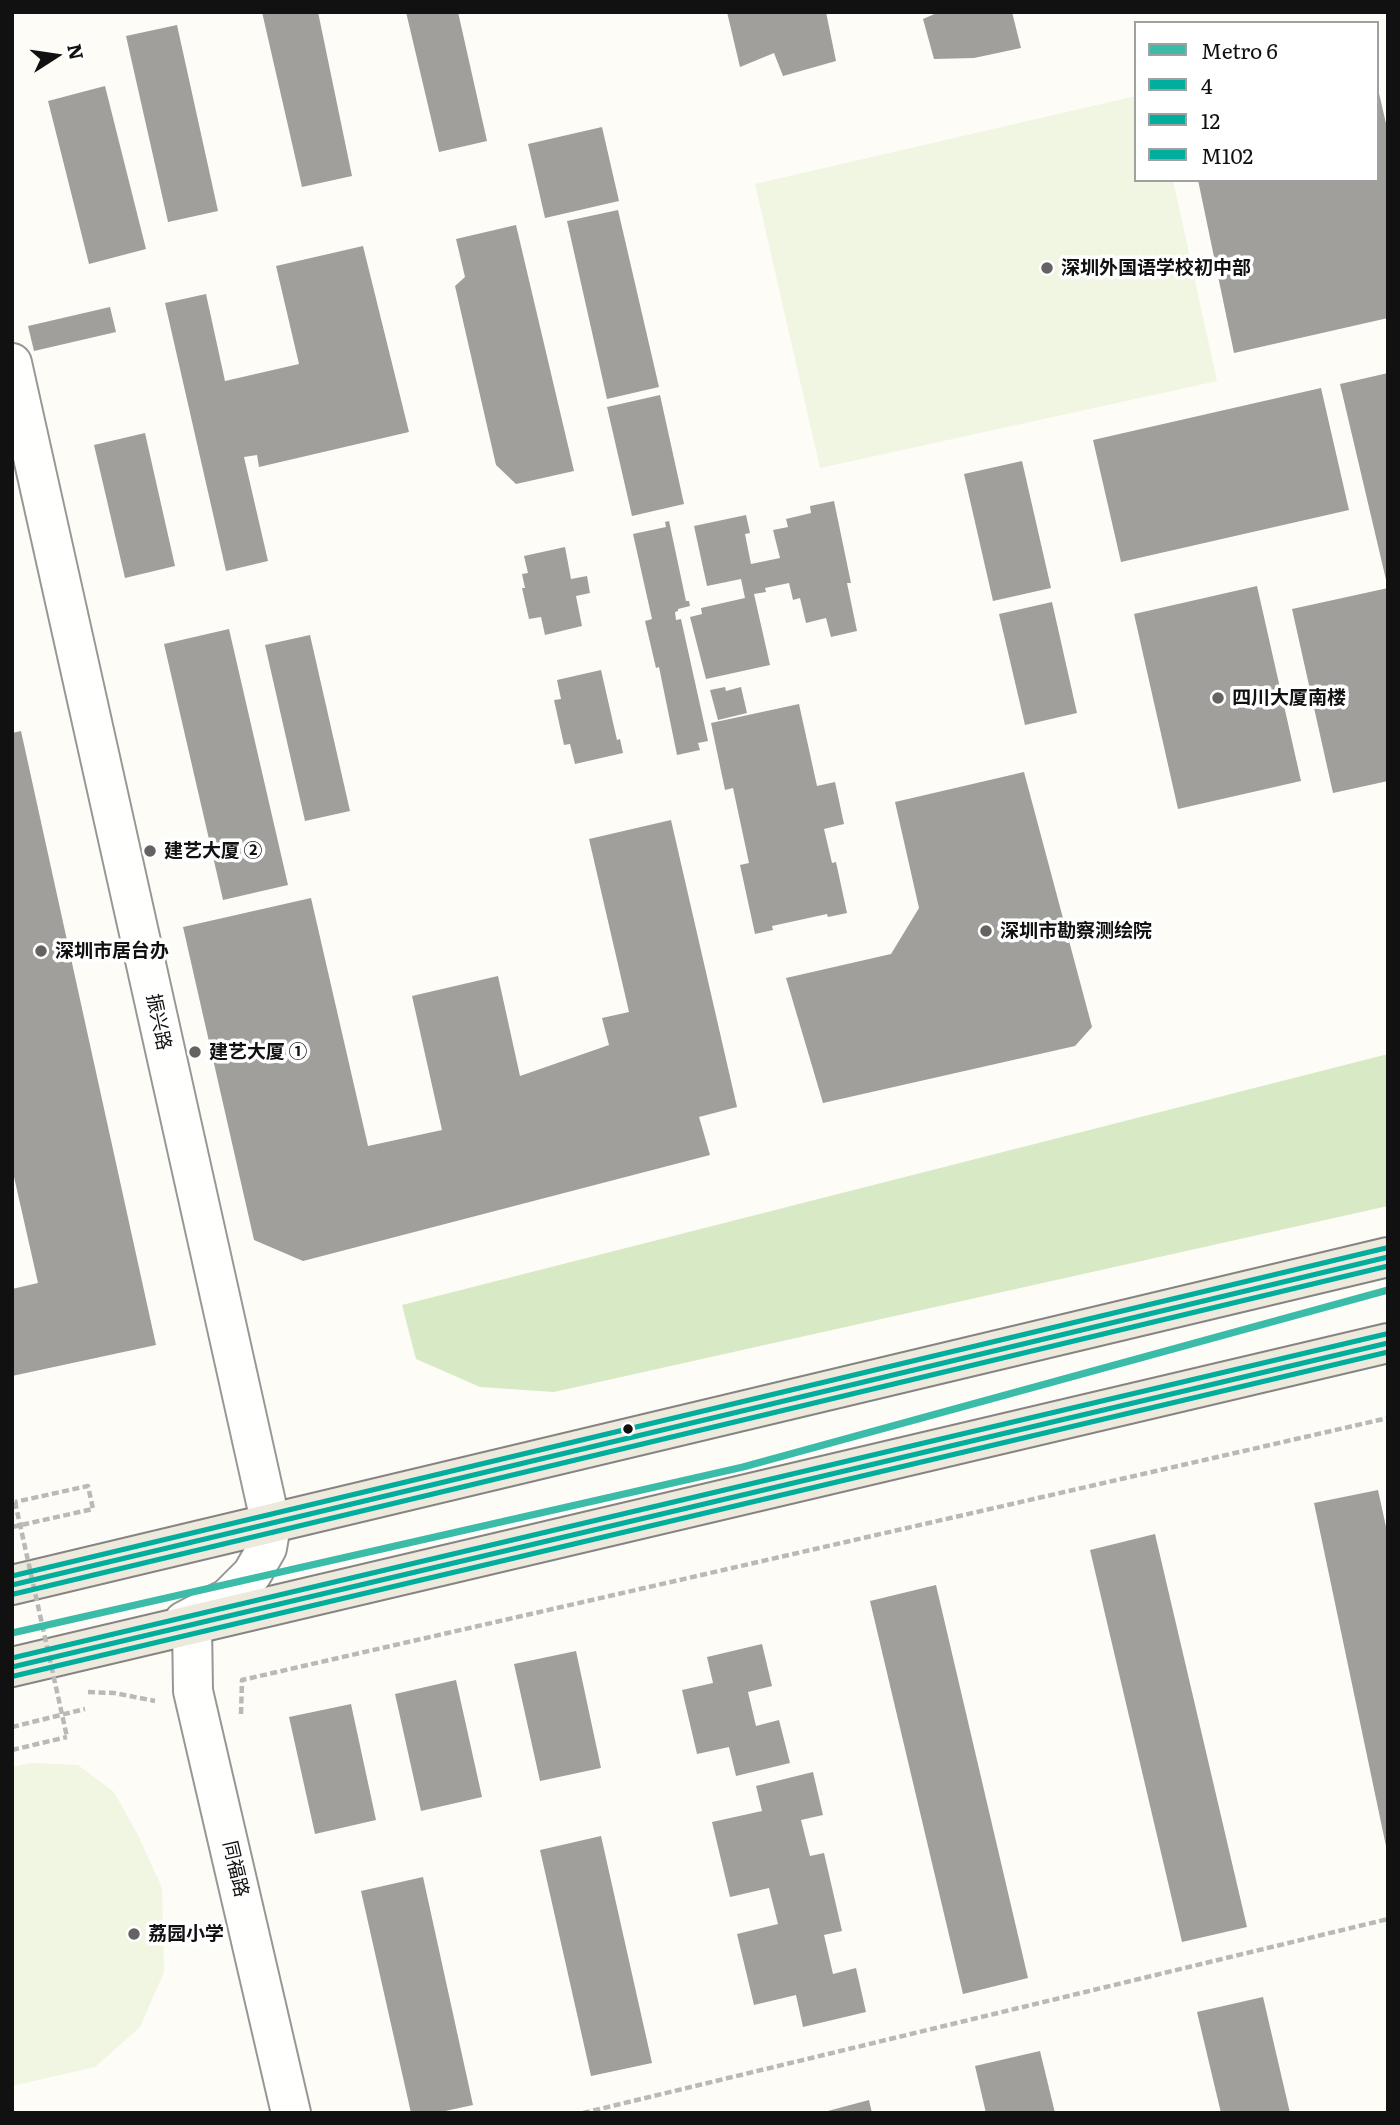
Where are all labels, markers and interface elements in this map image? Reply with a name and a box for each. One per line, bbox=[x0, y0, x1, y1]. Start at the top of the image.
north arrow bbox=[21, 21, 91, 91]
legend bbox=[1134, 21, 1379, 182]
text: Metro 6 bbox=[1201, 34, 1278, 65]
text: N bbox=[61, 41, 92, 62]
text: 4 bbox=[1201, 69, 1213, 100]
text: 12 bbox=[1201, 104, 1220, 135]
text: M102 bbox=[1201, 139, 1253, 170]
place label: 深圳外国语学校初中部 bbox=[1061, 257, 1251, 279]
marker: 深圳外国语学校初中部 bbox=[1039, 260, 1055, 276]
place label: 四川大厦南楼 bbox=[1232, 687, 1346, 709]
marker: 四川大厦南楼 bbox=[1210, 690, 1226, 706]
place label: 建艺大厦 ② bbox=[164, 840, 263, 862]
marker: 建艺大厦 ② bbox=[142, 843, 158, 859]
place label: 深圳市勘察测绘院 bbox=[1000, 920, 1152, 942]
marker: 深圳市勘察测绘院 bbox=[978, 923, 994, 939]
place label: 深圳市居台办 bbox=[55, 940, 169, 962]
marker: 深圳市居台办 bbox=[33, 943, 49, 959]
street label: 振兴路 bbox=[141, 992, 175, 1052]
place label: 建艺大厦 ① bbox=[209, 1041, 308, 1063]
marker: 建艺大厦 ① bbox=[187, 1044, 203, 1060]
unlabelled marker bbox=[621, 1422, 635, 1436]
street label: 同福路 bbox=[217, 1839, 253, 1899]
place label: 荔园小学 bbox=[148, 1923, 224, 1945]
marker: 荔园小学 bbox=[126, 1926, 142, 1942]

